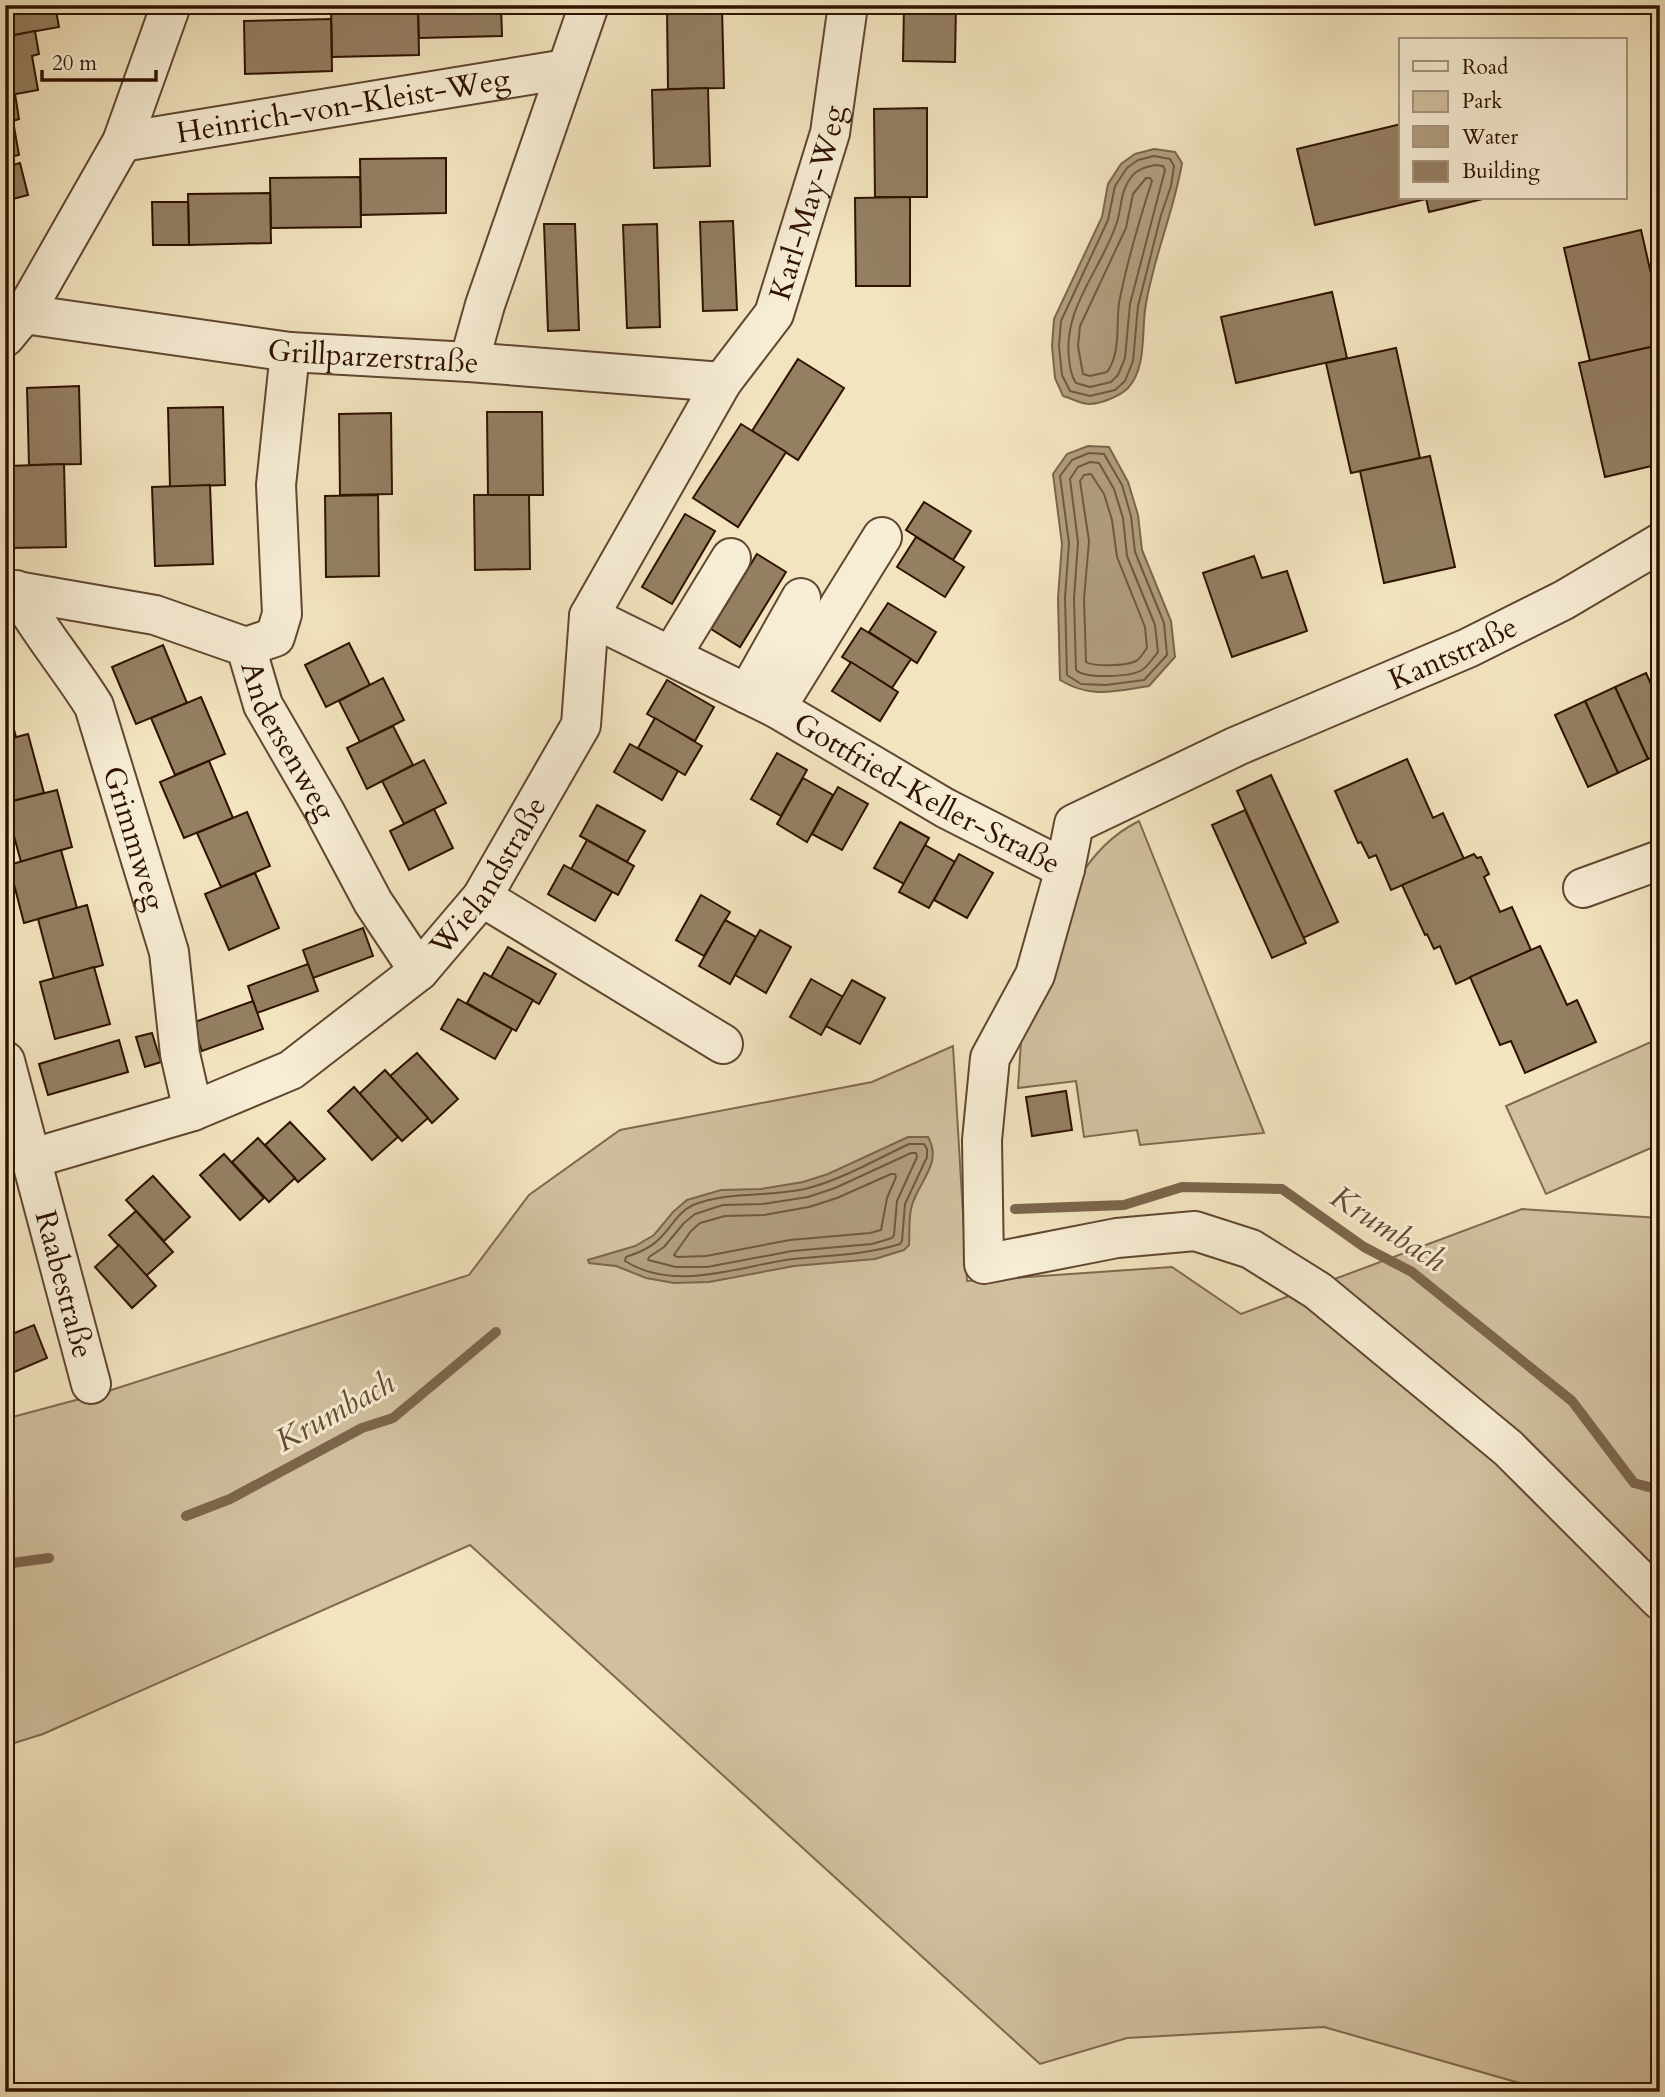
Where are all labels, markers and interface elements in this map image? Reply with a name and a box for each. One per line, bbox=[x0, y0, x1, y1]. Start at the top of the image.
scale bar bbox=[42, 38, 156, 82]
legend bbox=[1399, 38, 1626, 200]
text: 20 m bbox=[52, 49, 97, 78]
text: Road bbox=[1462, 53, 1508, 82]
street label: Heinrich-von-Kleist-Weg bbox=[173, 58, 513, 153]
text: Park bbox=[1462, 87, 1503, 116]
street label: Karl-May-Weg bbox=[759, 103, 854, 305]
text: Water bbox=[1461, 123, 1518, 152]
text: Building bbox=[1462, 157, 1540, 186]
street label: Grillparzerstraße bbox=[265, 329, 480, 383]
street label: Kantstraße bbox=[1382, 606, 1524, 700]
street label: Andersenweg bbox=[231, 657, 346, 828]
street label: Gottfried-Keller-Straße bbox=[786, 702, 1068, 884]
street label: Grimmweg bbox=[93, 761, 176, 915]
street label: Wielandstraße bbox=[420, 789, 556, 965]
water label: Krumbach bbox=[1322, 1175, 1454, 1283]
street label: Raabestraße bbox=[25, 1206, 104, 1363]
water label: Krumbach bbox=[268, 1361, 402, 1463]

